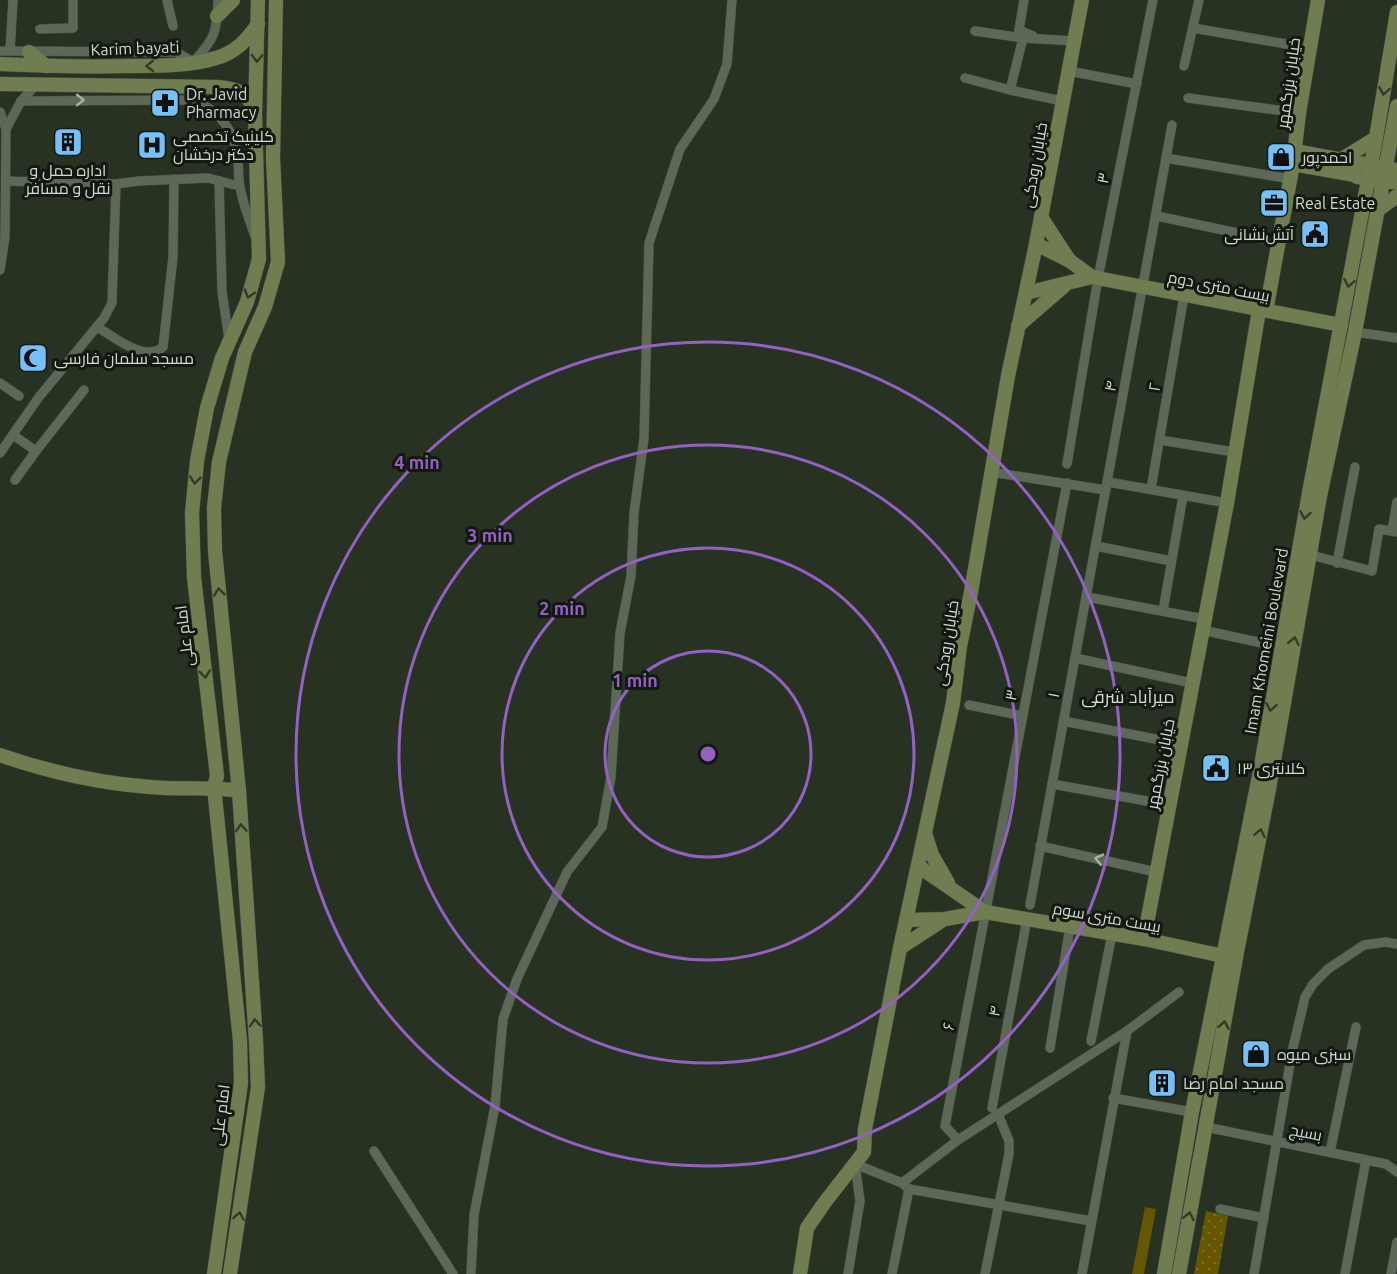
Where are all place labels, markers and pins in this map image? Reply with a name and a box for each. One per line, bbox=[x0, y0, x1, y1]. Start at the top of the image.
place label: Dr. Javid Pharmacy bbox=[186, 85, 257, 121]
pharmacy icon: Dr. Javid Pharmacy bbox=[149, 87, 181, 119]
building icon: اداره حمل و نقل و مسافر bbox=[52, 126, 84, 158]
place label: کلینیک تخصصی دکتر درخشان bbox=[173, 127, 274, 165]
hospital icon: کلینیک تخصصی دکتر درخشان bbox=[136, 129, 168, 161]
shop icon: احمدپور bbox=[1265, 141, 1297, 173]
place label: احمدپور bbox=[1301, 148, 1352, 169]
place label: اداره حمل و نقل و مسافر bbox=[25, 161, 111, 199]
office icon: Real Estate bbox=[1258, 187, 1290, 219]
place label: Real Estate bbox=[1295, 194, 1375, 212]
public building icon: آتش‌نشانی bbox=[1299, 218, 1331, 250]
place label: آتش‌نشانی bbox=[1224, 225, 1295, 245]
mosque icon: مسجد سلمان فارسی bbox=[17, 342, 49, 374]
place label: مسجد سلمان فارسی bbox=[54, 349, 194, 369]
centre of rings bbox=[698, 744, 718, 764]
public building icon: کلانتری ۱۳ bbox=[1200, 752, 1232, 784]
place label: کلانتری ۱۳ bbox=[1237, 759, 1305, 779]
shop icon: سبزی میوه bbox=[1240, 1038, 1272, 1070]
place label: سبزی میوه bbox=[1277, 1045, 1351, 1065]
building icon: مسجد امام رضا bbox=[1146, 1067, 1178, 1099]
place label: مسجد امام رضا bbox=[1183, 1074, 1284, 1095]

